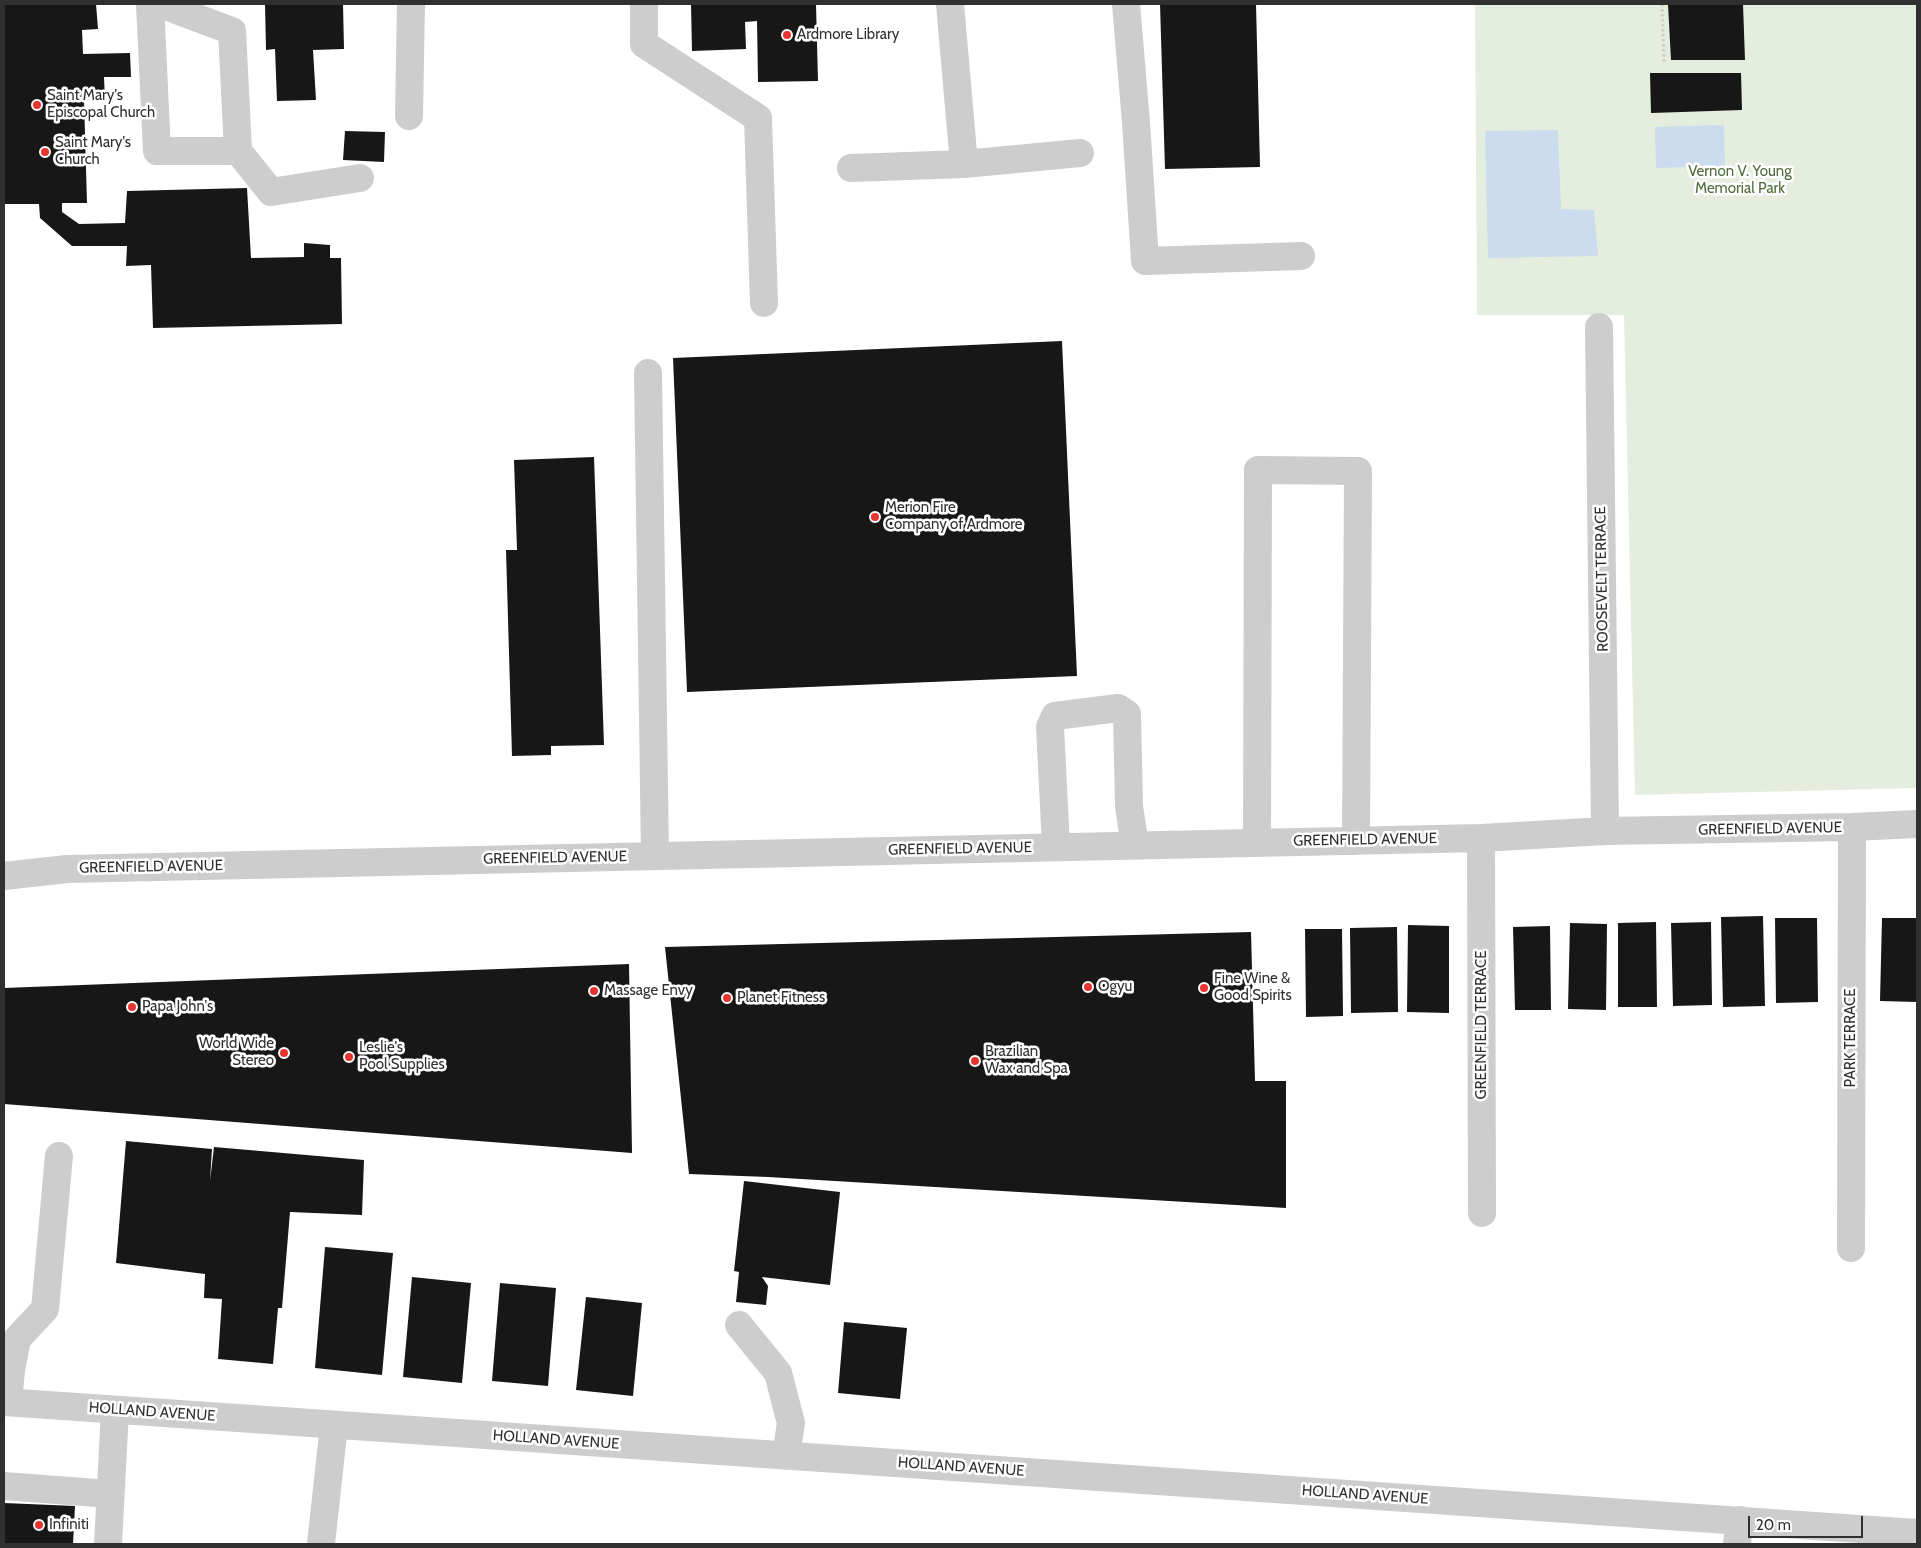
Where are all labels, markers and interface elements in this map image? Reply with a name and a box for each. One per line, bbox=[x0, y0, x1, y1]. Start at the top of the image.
place label: Ardmore Library bbox=[797, 26, 899, 44]
marker: Ardmore Library bbox=[781, 29, 793, 41]
place label: Saint Mary's Episcopal Church bbox=[47, 87, 155, 122]
marker: Saint Mary's Episcopal Church bbox=[31, 99, 43, 111]
place label: Saint Mary's Church bbox=[55, 134, 131, 169]
marker: Saint Mary's Church bbox=[39, 146, 51, 158]
park label: Vernon V. Young Memorial Park bbox=[1688, 163, 1792, 198]
place label: Merion Fire Company of Ardmore bbox=[885, 499, 1022, 534]
street label: ROOSEVELT TERRACE bbox=[1592, 506, 1612, 652]
marker: Merion Fire Company of Ardmore bbox=[869, 511, 881, 523]
street label: GREENFIELD AVENUE bbox=[1698, 819, 1842, 839]
street label: GREENFIELD AVENUE bbox=[1293, 830, 1437, 850]
street label: GREENFIELD AVENUE bbox=[888, 839, 1032, 859]
street label: GREENFIELD AVENUE bbox=[483, 848, 627, 868]
street label: GREENFIELD AVENUE bbox=[79, 857, 223, 877]
street label: GREENFIELD TERRACE bbox=[1473, 950, 1491, 1100]
place label: Fine Wine & Good Spirits bbox=[1214, 970, 1292, 1005]
place label: Ogyu bbox=[1098, 978, 1132, 996]
marker: Ogyu bbox=[1082, 981, 1094, 993]
place label: Massage Envy bbox=[604, 982, 693, 1000]
marker: Fine Wine & Good Spirits bbox=[1198, 982, 1210, 994]
marker: Massage Envy bbox=[588, 985, 600, 997]
street label: PARK TERRACE bbox=[1842, 988, 1860, 1088]
place label: Planet Fitness bbox=[737, 989, 825, 1007]
marker: Planet Fitness bbox=[721, 992, 733, 1004]
place label: Papa John's bbox=[142, 998, 213, 1016]
marker: Papa John's bbox=[126, 1001, 138, 1013]
place label: World Wide Stereo bbox=[199, 1035, 274, 1070]
place label: Leslie's Pool Supplies bbox=[359, 1039, 445, 1074]
place label: Brazilian Wax and Spa bbox=[985, 1043, 1068, 1078]
marker: World Wide Stereo bbox=[278, 1047, 290, 1059]
marker: Leslie's Pool Supplies bbox=[343, 1051, 355, 1063]
marker: Brazilian Wax and Spa bbox=[969, 1055, 981, 1067]
street label: HOLLAND AVENUE bbox=[88, 1399, 216, 1425]
street label: HOLLAND AVENUE bbox=[492, 1427, 620, 1453]
street label: HOLLAND AVENUE bbox=[897, 1454, 1025, 1480]
street label: HOLLAND AVENUE bbox=[1301, 1482, 1429, 1508]
scale bar bbox=[1751, 1506, 1866, 1538]
place label: Infiniti bbox=[49, 1516, 89, 1534]
text: 20 m bbox=[1756, 1516, 1791, 1534]
marker: Infiniti bbox=[33, 1519, 45, 1531]

